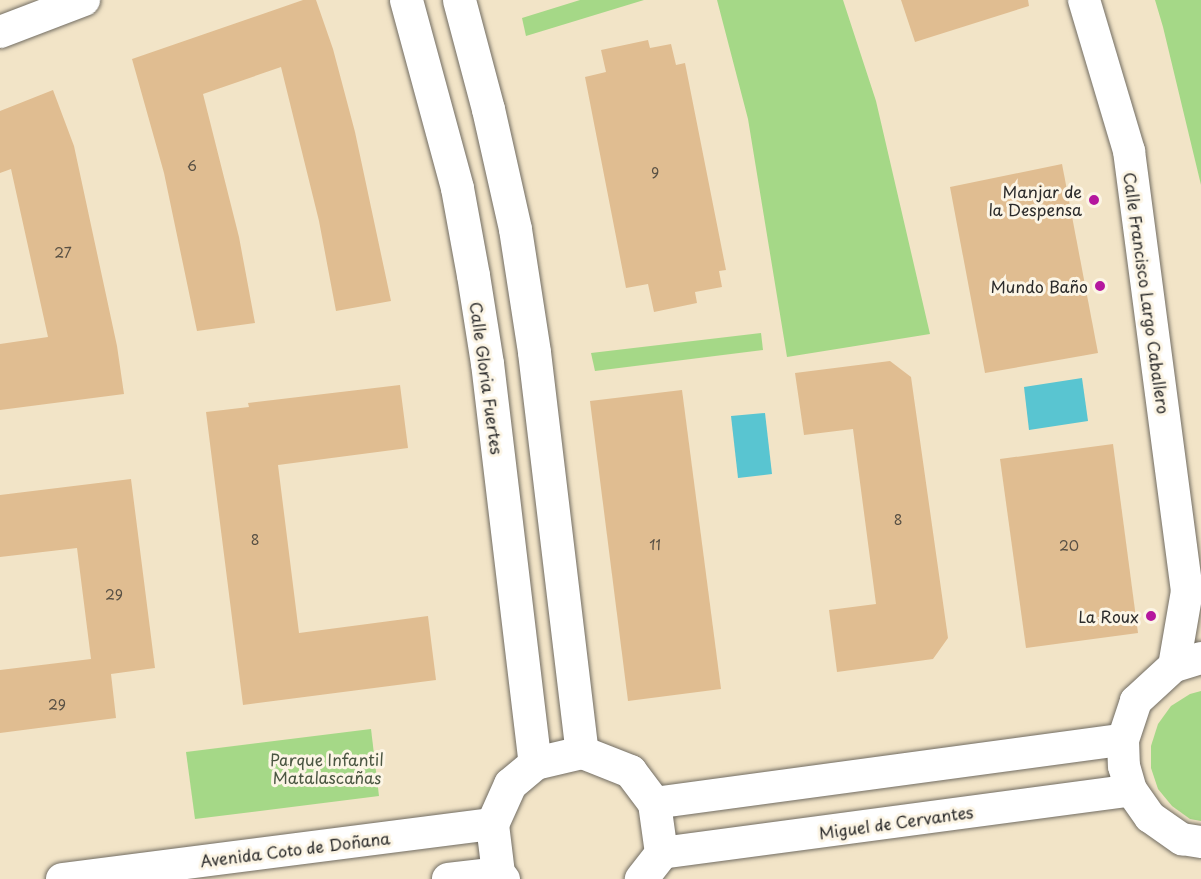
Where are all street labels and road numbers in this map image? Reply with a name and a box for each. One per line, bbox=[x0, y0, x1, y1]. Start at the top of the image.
street label: Calle Francisco Largo Caballero bbox=[1120, 170, 1174, 416]
street label: Calle Gloria Fuertes bbox=[467, 301, 507, 455]
street label: Miguel de Cervantes bbox=[817, 802, 975, 842]
street label: Avenida Coto de Doñana bbox=[198, 828, 392, 870]

